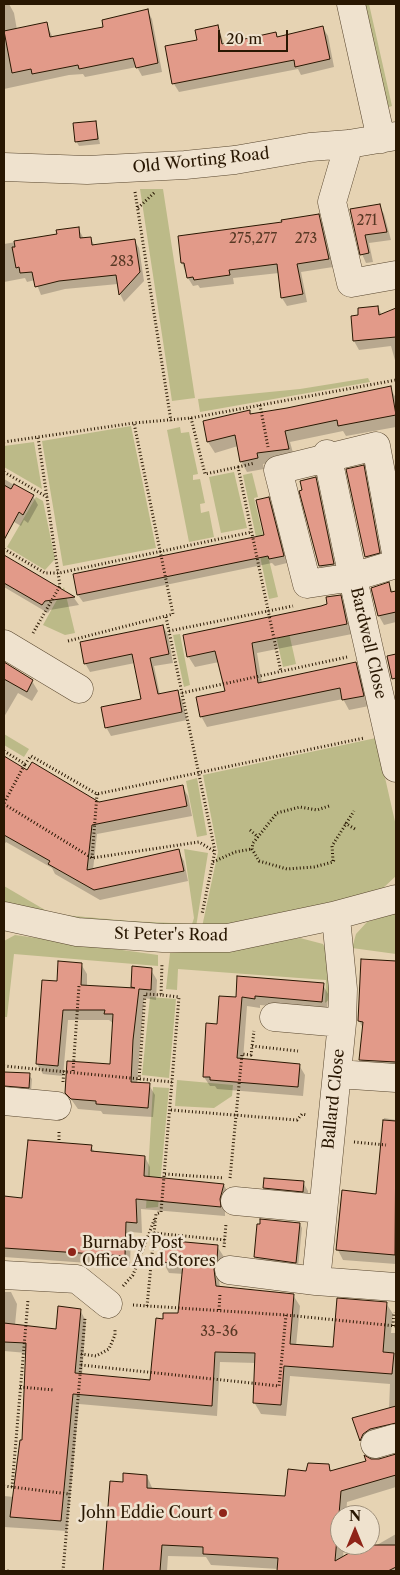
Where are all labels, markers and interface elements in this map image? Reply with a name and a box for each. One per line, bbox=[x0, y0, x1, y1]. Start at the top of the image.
scale bar bbox=[220, 20, 290, 52]
text: 20 m bbox=[226, 29, 262, 48]
street label: Old Worting Road bbox=[132, 144, 270, 178]
house number: 271 bbox=[357, 213, 377, 229]
house number: 275,277 bbox=[229, 231, 277, 247]
house number: 273 bbox=[295, 231, 317, 247]
house number: 283 bbox=[110, 254, 134, 270]
street label: Bardwell Close bbox=[346, 585, 390, 701]
street label: St Peter's Road bbox=[114, 924, 228, 946]
street label: Ballard Close bbox=[319, 1048, 349, 1150]
place label: Burnaby Post Office And Stores bbox=[82, 1233, 216, 1271]
marker: Burnaby Post Office And Stores bbox=[66, 1246, 78, 1258]
house number: 33-36 bbox=[200, 1324, 238, 1340]
place label: John Eddie Court bbox=[80, 1503, 213, 1523]
north arrow bbox=[330, 1505, 380, 1555]
marker: John Eddie Court bbox=[217, 1507, 229, 1519]
text: N bbox=[349, 1507, 361, 1525]

